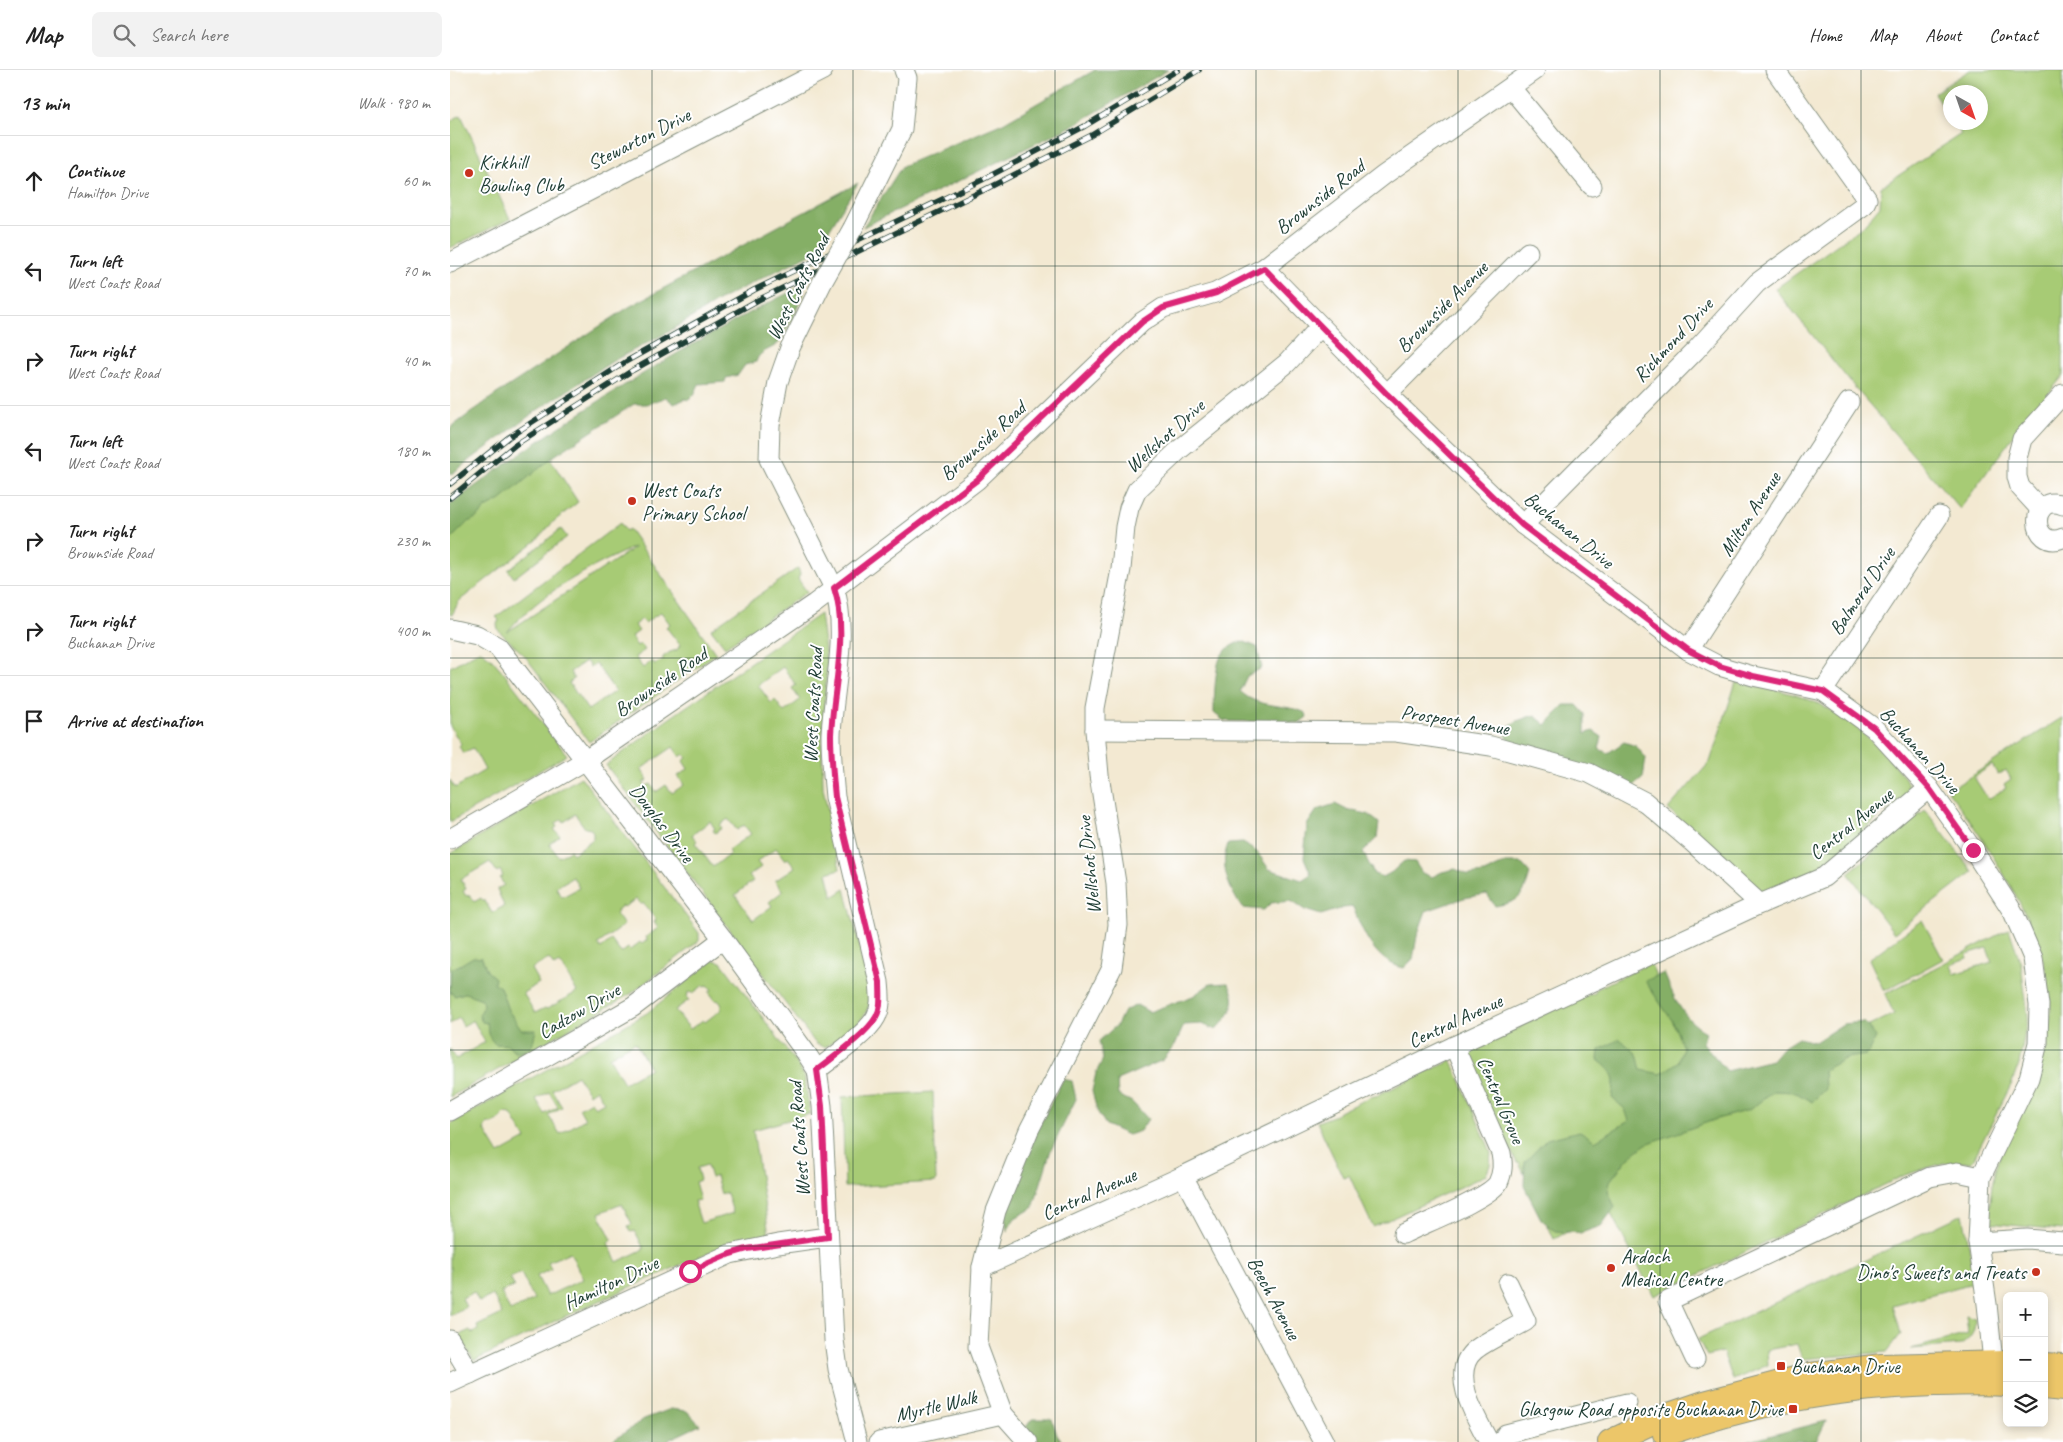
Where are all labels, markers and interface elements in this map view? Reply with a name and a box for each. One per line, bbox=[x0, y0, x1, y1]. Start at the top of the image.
search box bbox=[92, 12, 442, 57]
text: Map bbox=[25, 20, 62, 50]
icon: search bbox=[110, 21, 138, 49]
text: Search here bbox=[150, 23, 228, 47]
text: Home bbox=[1809, 24, 1842, 46]
text: Map bbox=[1870, 24, 1897, 46]
text: About bbox=[1925, 24, 1961, 46]
text: Contact bbox=[1989, 24, 2038, 46]
north arrow bbox=[1943, 85, 1988, 130]
text: 13 min bbox=[20, 90, 70, 116]
text: Walk · 980 m bbox=[358, 93, 430, 113]
street label: Stewarton Drive bbox=[583, 102, 696, 176]
place label: Kirkhill Bowling Club bbox=[479, 150, 565, 198]
street label: Brownside Road bbox=[1270, 152, 1372, 240]
text: Continue bbox=[67, 159, 124, 183]
icon: ahead bbox=[20, 167, 48, 195]
marker: Kirkhill Bowling Club bbox=[463, 167, 475, 179]
text: 60 m bbox=[403, 171, 430, 191]
text: Hamilton Drive bbox=[67, 183, 148, 203]
street label: West Coats Road bbox=[761, 227, 837, 344]
text: Turn left bbox=[67, 249, 122, 273]
street label: Brownside Avenue bbox=[1391, 255, 1494, 358]
icon: left bbox=[20, 257, 48, 285]
text: 70 m bbox=[403, 261, 430, 281]
text: West Coats Road bbox=[67, 273, 159, 293]
street label: Richmond Drive bbox=[1628, 292, 1719, 387]
text: Turn right bbox=[67, 339, 134, 363]
icon: right bbox=[20, 347, 48, 375]
text: 40 m bbox=[403, 351, 430, 371]
text: West Coats Road bbox=[67, 363, 159, 383]
street label: Wellshot Drive bbox=[1120, 393, 1211, 478]
street label: Brownside Road bbox=[935, 394, 1034, 486]
text: Turn left bbox=[67, 429, 122, 453]
icon: left bbox=[20, 437, 48, 465]
text: 180 m bbox=[396, 441, 430, 461]
text: West Coats Road bbox=[67, 453, 159, 473]
street label: Milton Avenue bbox=[1714, 466, 1787, 561]
place label: West Coats Primary School bbox=[642, 478, 748, 526]
street label: Buchanan Drive bbox=[1519, 486, 1620, 575]
marker: West Coats Primary School bbox=[626, 495, 638, 507]
text: Turn right bbox=[67, 519, 134, 543]
icon: right bbox=[20, 527, 48, 555]
text: 230 m bbox=[396, 531, 430, 551]
street label: Balmoral Drive bbox=[1823, 541, 1901, 640]
text: Brownside Road bbox=[67, 543, 153, 563]
text: Turn right bbox=[67, 609, 134, 633]
icon: right bbox=[20, 617, 48, 645]
text: 400 m bbox=[396, 621, 430, 641]
text: Buchanan Drive bbox=[67, 633, 154, 653]
street label: Brownside Road bbox=[610, 640, 715, 722]
street label: West Coats Road bbox=[798, 644, 829, 763]
street label: Prospect Avenue bbox=[1399, 699, 1512, 741]
street label: Buchanan Drive bbox=[1874, 701, 1967, 800]
icon: arrive bbox=[20, 707, 48, 735]
text: Arrive at destination bbox=[67, 709, 203, 733]
street label: Douglas Drive bbox=[624, 779, 701, 869]
street label: Central Avenue bbox=[1804, 782, 1899, 866]
street label: Wellshot Drive bbox=[1071, 813, 1107, 915]
route end bbox=[1962, 839, 1985, 862]
street label: Cadzow Drive bbox=[534, 977, 626, 1044]
street label: Central Avenue bbox=[1404, 988, 1507, 1054]
street label: Central Grove bbox=[1471, 1053, 1531, 1149]
street label: West Coats Road bbox=[782, 1078, 815, 1197]
street label: Central Avenue bbox=[1038, 1161, 1142, 1226]
place label: Ardoch Medical Centre bbox=[1621, 1244, 1724, 1292]
street label: Hamilton Drive bbox=[560, 1250, 664, 1316]
street label: Beech Avenue bbox=[1242, 1252, 1307, 1345]
route start bbox=[679, 1260, 702, 1283]
place label: Dino's Sweets and Treats bbox=[1856, 1260, 2028, 1285]
marker: Ardoch Medical Centre bbox=[1605, 1262, 1617, 1274]
marker: Dino's Sweets and Treats bbox=[2030, 1266, 2042, 1278]
map controls bbox=[2003, 1292, 2048, 1427]
button: + bbox=[2003, 1292, 2048, 1337]
button: − bbox=[2003, 1337, 2048, 1382]
place label: Buchanan Drive bbox=[1791, 1354, 1901, 1379]
marker: Buchanan Drive bbox=[1775, 1360, 1787, 1372]
button: layers bbox=[2003, 1382, 2048, 1427]
street label: Myrtle Walk bbox=[893, 1384, 981, 1427]
place label: Glasgow Road opposite Buchanan Drive bbox=[1519, 1397, 1784, 1422]
marker: Glasgow Road opposite Buchanan Drive bbox=[1787, 1403, 1799, 1415]

